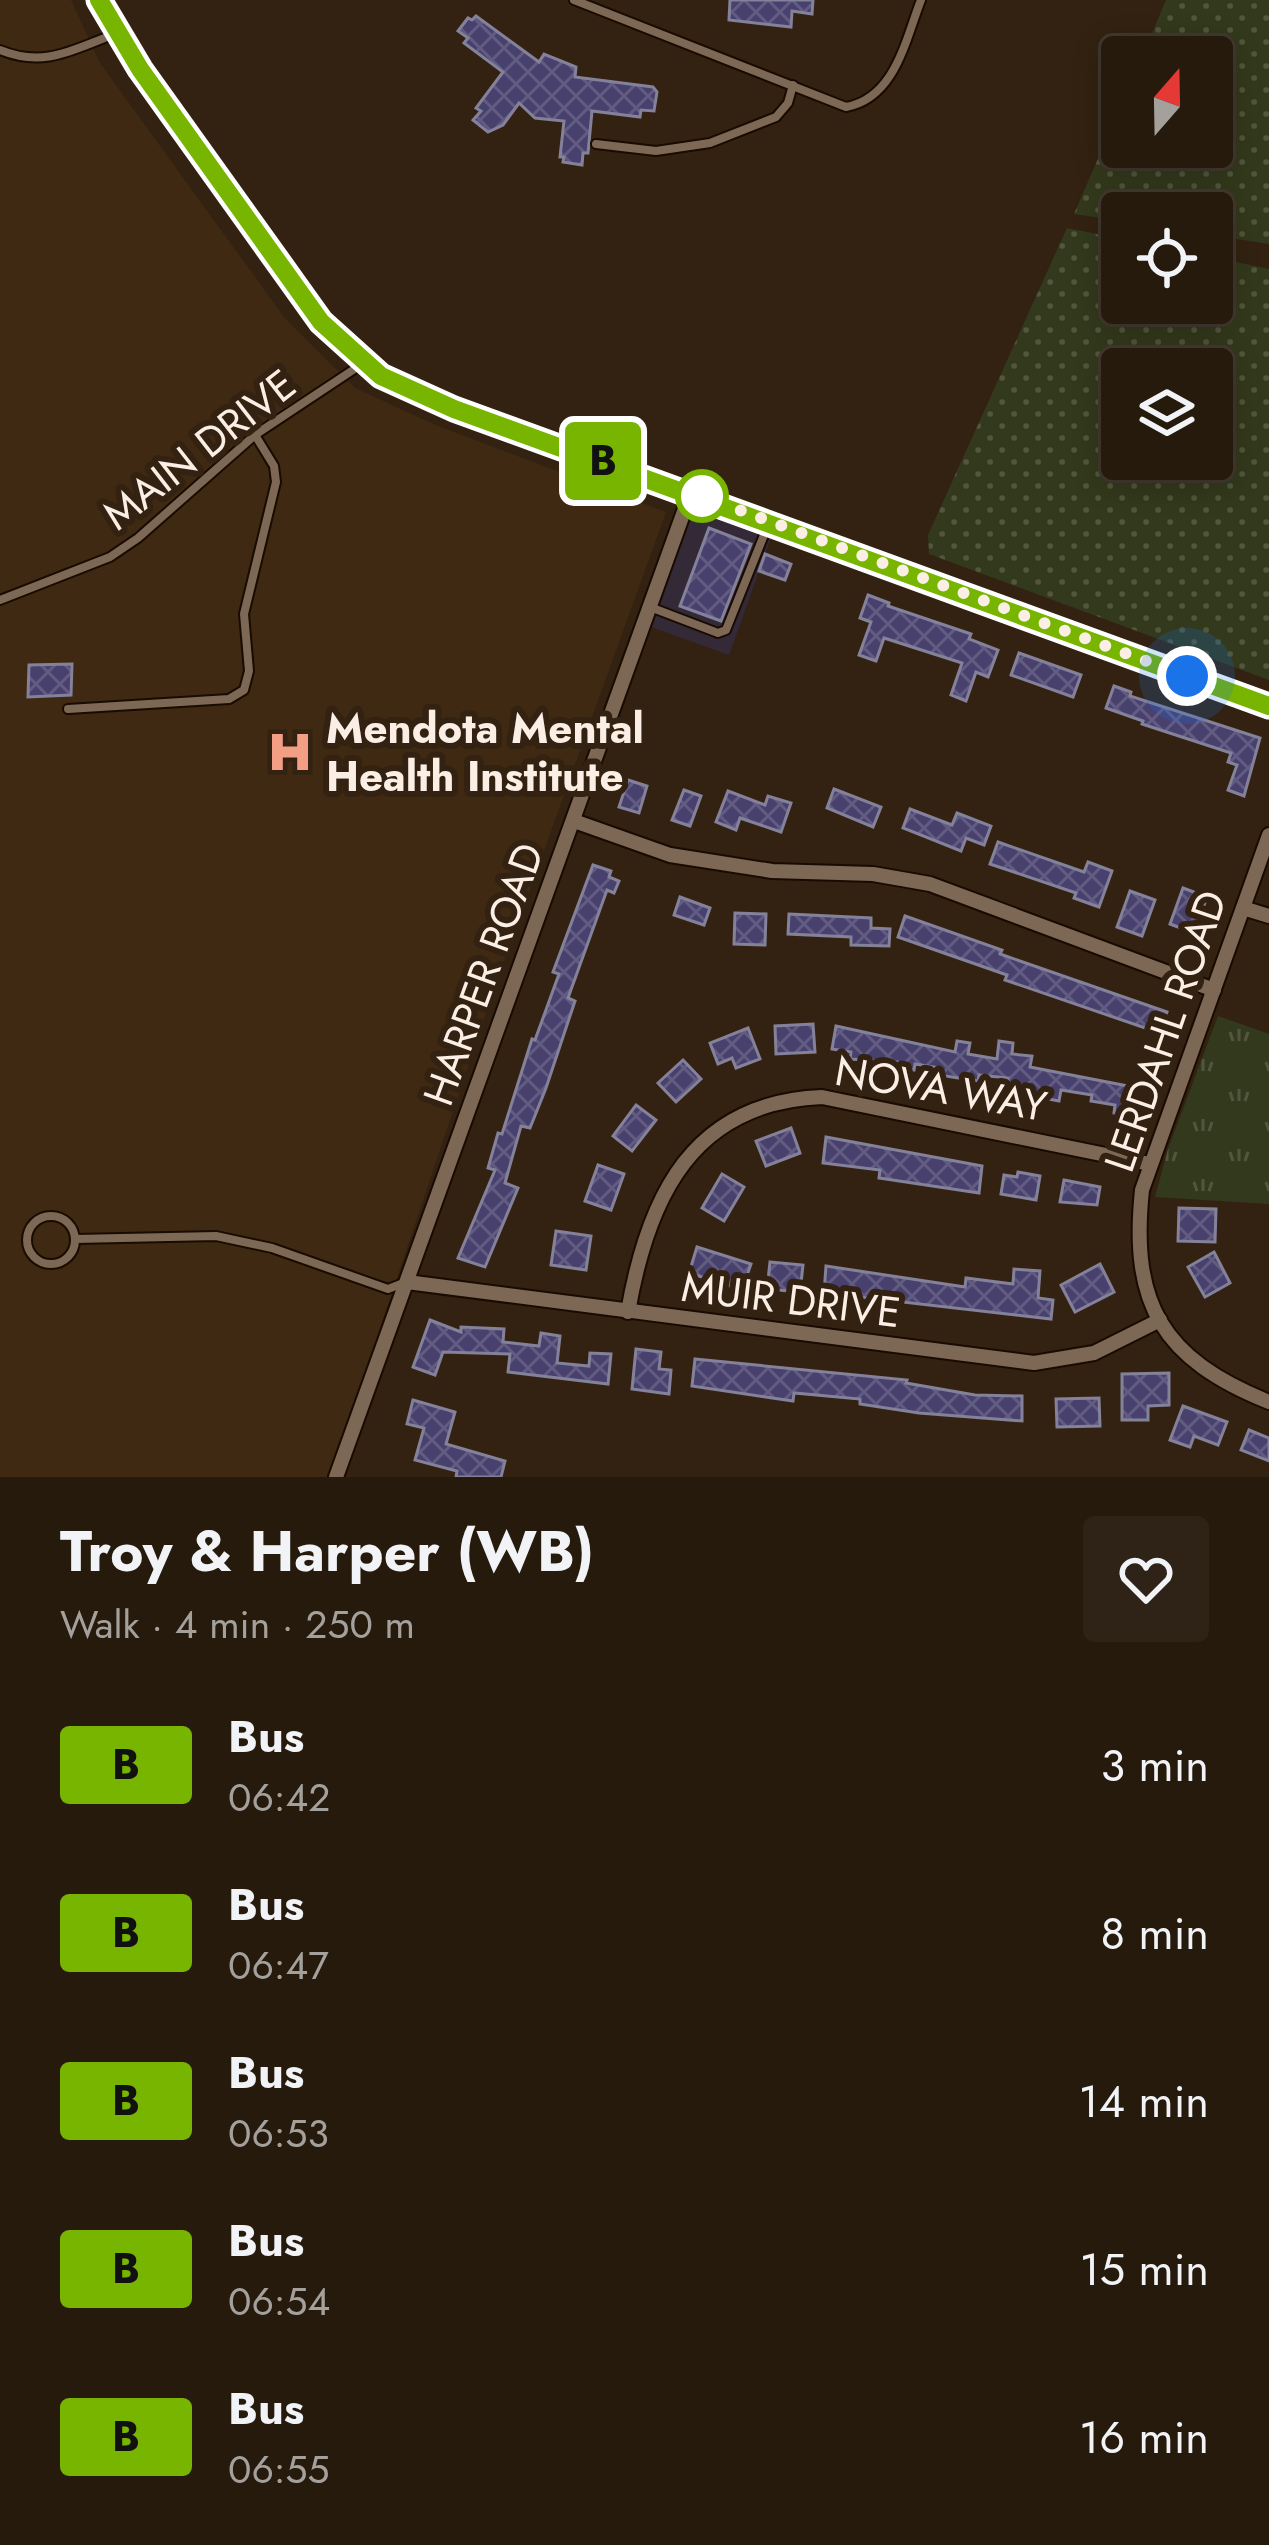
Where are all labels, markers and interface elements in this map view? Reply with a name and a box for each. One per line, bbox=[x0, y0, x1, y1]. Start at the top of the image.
north arrow bbox=[1101, 36, 1233, 168]
map controls bbox=[1101, 36, 1233, 480]
button: locate bbox=[1101, 192, 1233, 324]
button: layers bbox=[1101, 348, 1233, 480]
street label: MAIN DRIVE bbox=[90, 354, 309, 544]
line badge: B bbox=[564, 422, 642, 500]
text: B bbox=[589, 430, 617, 491]
unlabelled marker bbox=[677, 471, 727, 521]
your location bbox=[1157, 646, 1217, 706]
place label: Mendota Mental Health Institute bbox=[326, 698, 644, 807]
hospital icon: Mendota Mental Health Institute bbox=[265, 727, 315, 777]
street label: HARPER ROAD bbox=[408, 834, 559, 1114]
street label: LERDAHL ROAD bbox=[1089, 882, 1242, 1180]
street label: NOVA WAY bbox=[830, 1040, 1052, 1137]
street label: MUIR DRIVE bbox=[678, 1256, 904, 1343]
text: Troy & Harper (WB) bbox=[60, 1510, 594, 1592]
button: heart bbox=[1083, 1516, 1209, 1642]
text: Walk · 4 min · 250 m bbox=[60, 1596, 415, 1653]
text: Bus bbox=[228, 1704, 304, 1769]
text: 3 min bbox=[1101, 1733, 1209, 1798]
text: B bbox=[112, 1734, 140, 1795]
text: 06:42 bbox=[228, 1769, 331, 1826]
text: Bus bbox=[228, 1872, 304, 1937]
text: 8 min bbox=[1101, 1901, 1209, 1966]
text: B bbox=[112, 1902, 140, 1963]
text: 06:47 bbox=[228, 1937, 329, 1994]
text: Bus bbox=[228, 2040, 304, 2105]
text: 14 min bbox=[1079, 2069, 1209, 2134]
text: B bbox=[112, 2070, 140, 2131]
text: 06:53 bbox=[228, 2105, 329, 2162]
text: Bus bbox=[228, 2208, 304, 2273]
text: 15 min bbox=[1079, 2237, 1209, 2302]
text: B bbox=[112, 2238, 140, 2299]
text: 06:54 bbox=[228, 2273, 330, 2330]
text: Bus bbox=[228, 2376, 304, 2441]
text: 16 min bbox=[1079, 2405, 1209, 2470]
text: B bbox=[112, 2406, 140, 2467]
text: 06:55 bbox=[228, 2441, 330, 2498]

